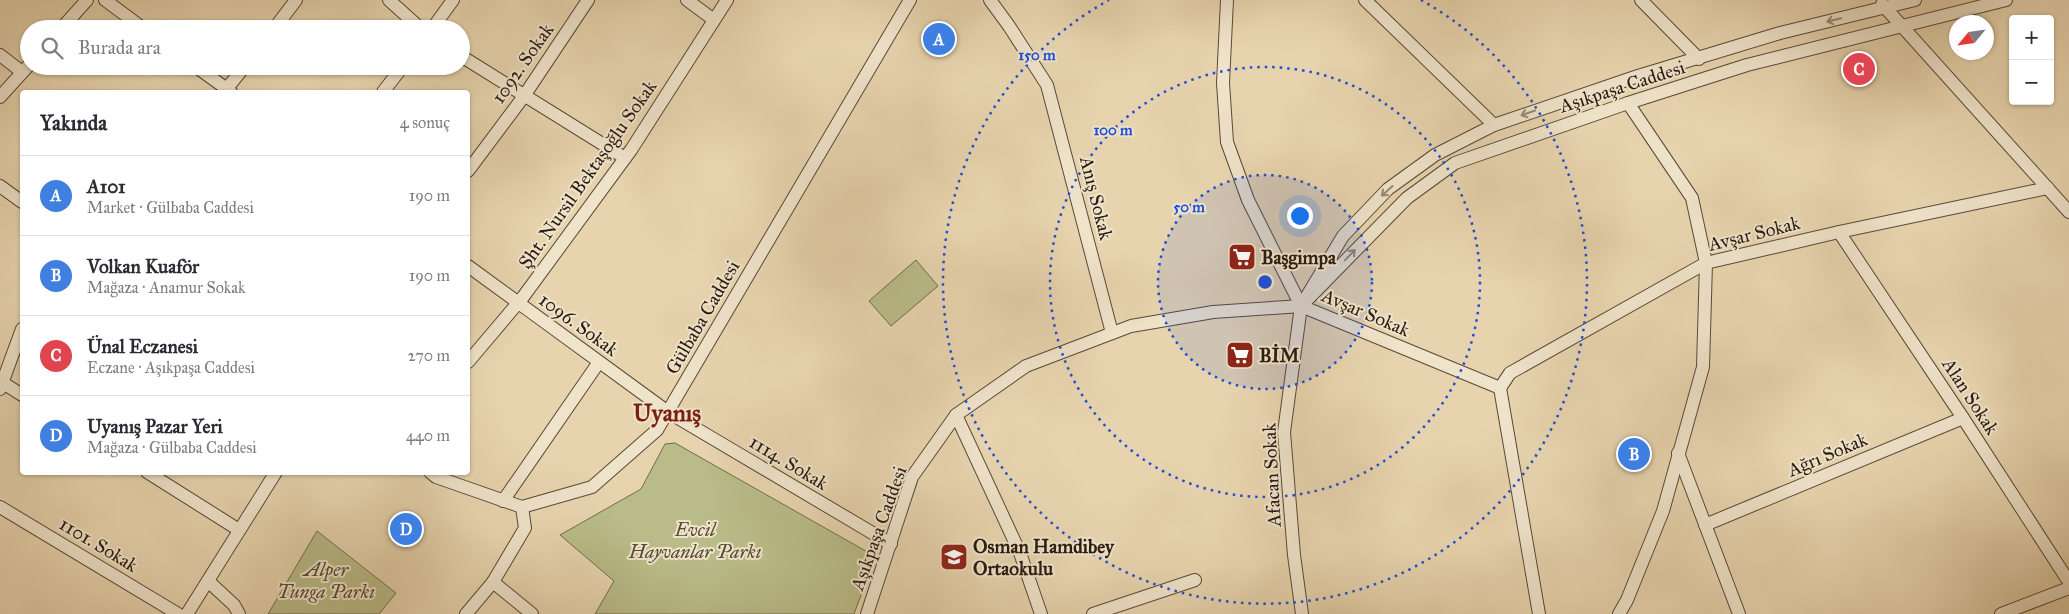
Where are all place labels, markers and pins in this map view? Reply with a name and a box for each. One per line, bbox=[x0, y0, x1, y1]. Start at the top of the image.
pin: A bbox=[923, 20, 955, 58]
pin: C bbox=[1843, 50, 1875, 88]
supermarket icon: Başgimpa bbox=[1227, 242, 1257, 272]
place label: Başgimpa bbox=[1261, 246, 1337, 270]
centre of rings bbox=[1256, 273, 1274, 291]
supermarket icon: BİM bbox=[1225, 340, 1255, 370]
place label: BİM bbox=[1259, 343, 1300, 367]
pin: B bbox=[1618, 435, 1650, 473]
pin: D bbox=[390, 510, 422, 548]
place label: Osman Hamdibey Ortaokulu bbox=[973, 535, 1115, 580]
school or university icon: Osman Hamdibey Ortaokulu bbox=[939, 542, 969, 572]

